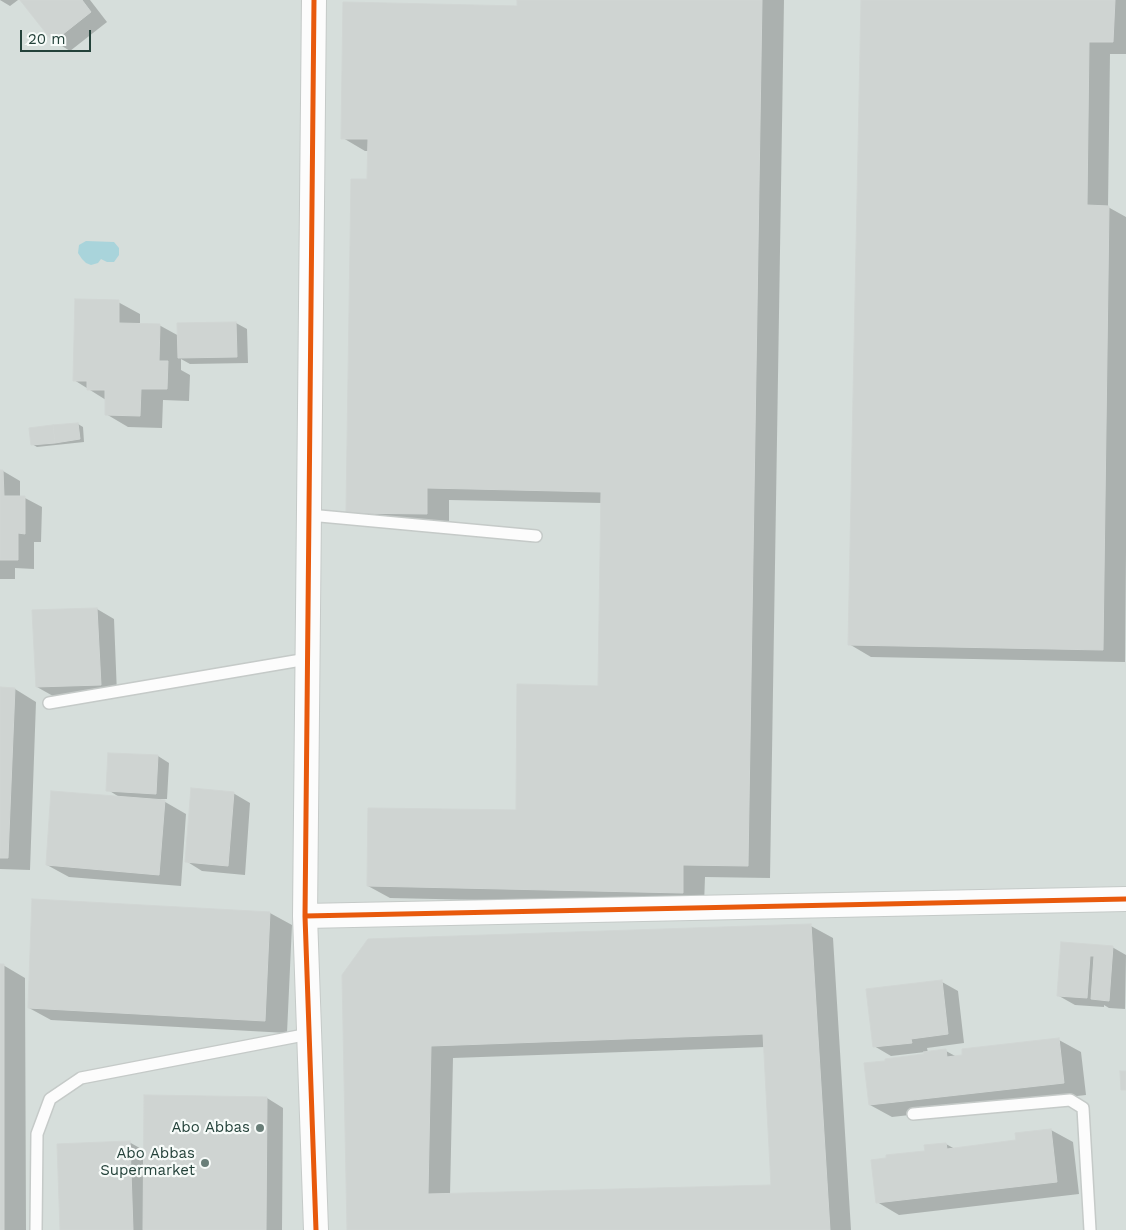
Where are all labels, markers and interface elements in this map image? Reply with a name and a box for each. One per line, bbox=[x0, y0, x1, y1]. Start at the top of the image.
scale bar bbox=[22, 20, 94, 52]
text: 20 m bbox=[28, 30, 66, 48]
place label: Abo Abbas bbox=[171, 1119, 250, 1137]
marker: Abo Abbas bbox=[254, 1122, 266, 1134]
place label: Abo Abbas Supermarket bbox=[100, 1145, 195, 1180]
marker: Abo Abbas Supermarket bbox=[199, 1157, 211, 1169]

